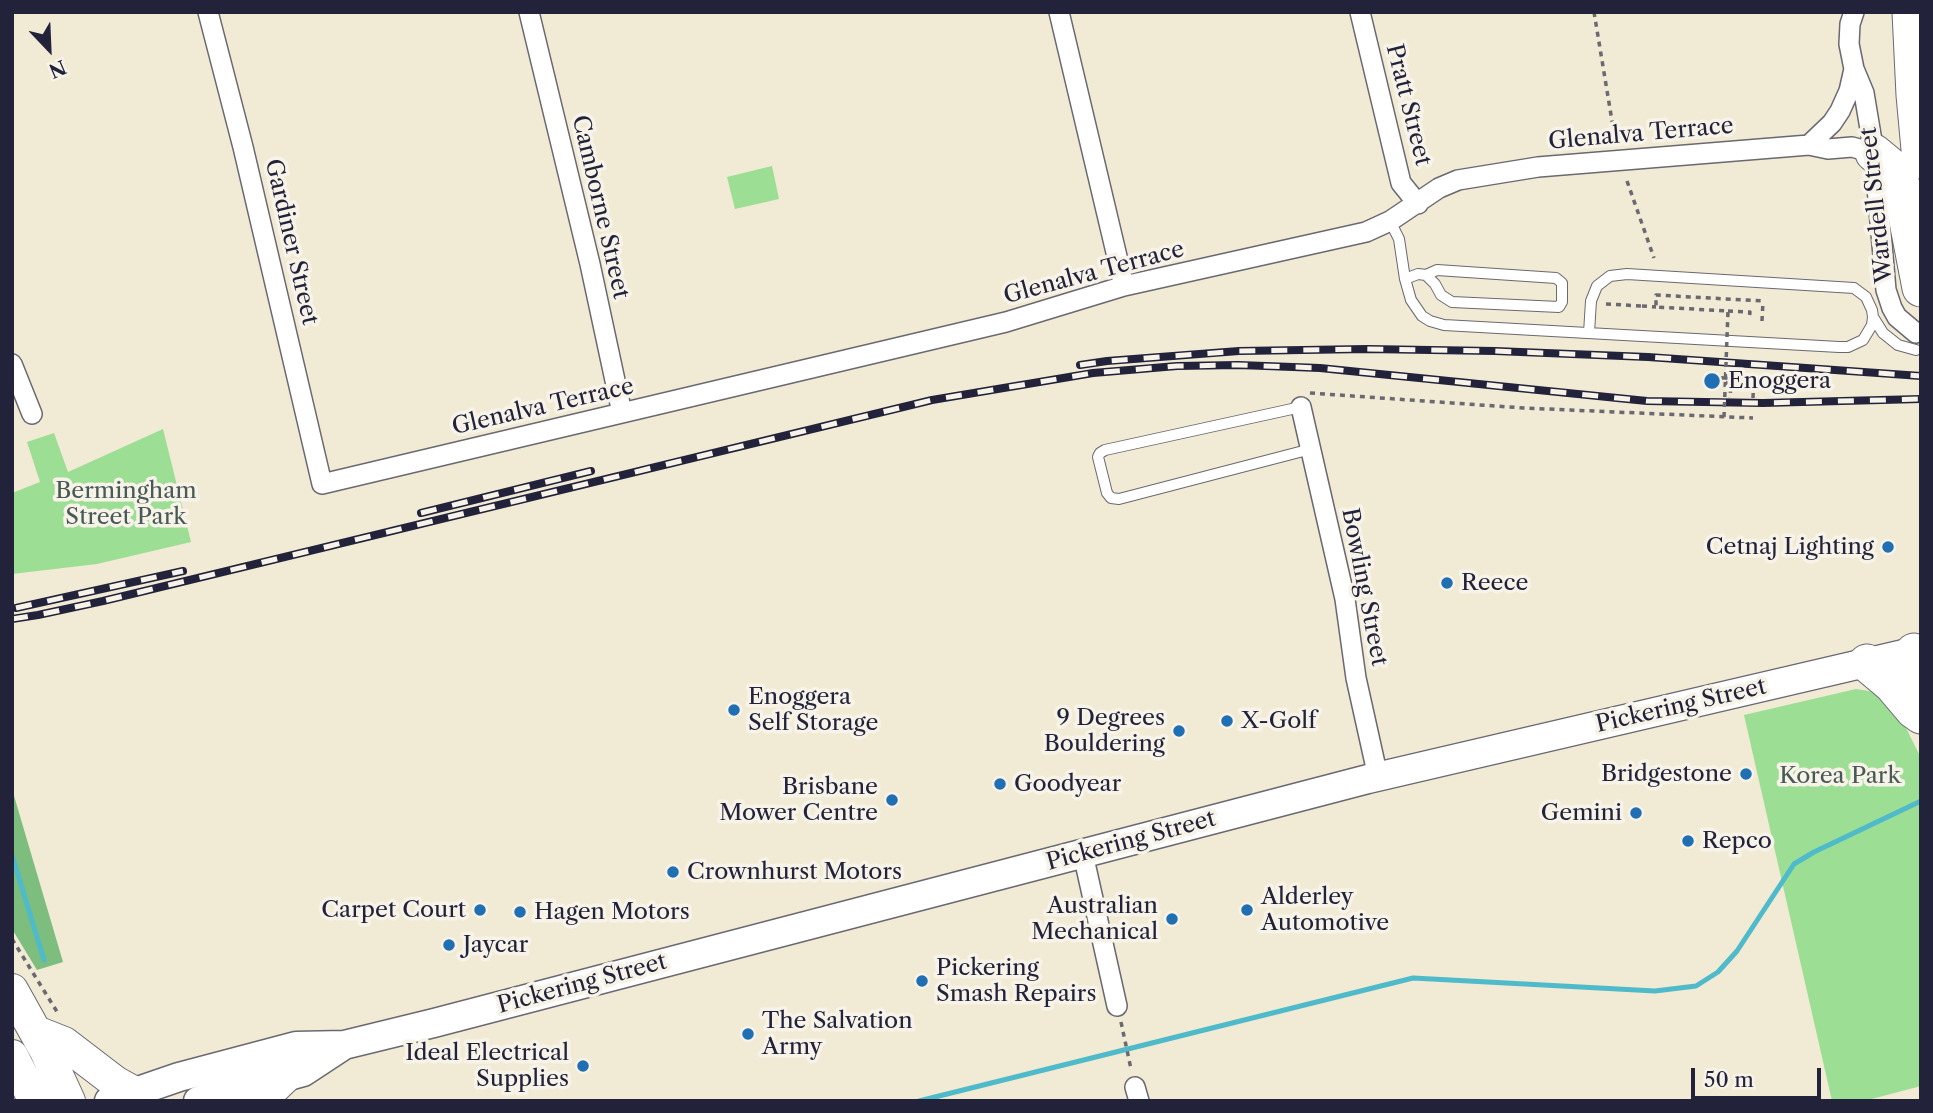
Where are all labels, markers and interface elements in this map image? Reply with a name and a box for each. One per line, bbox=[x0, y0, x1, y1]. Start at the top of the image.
north arrow bbox=[14, 14, 84, 84]
street label: Pratt Street bbox=[1380, 41, 1436, 169]
text: N bbox=[45, 55, 70, 83]
street label: Glenalva Terrace bbox=[1547, 112, 1735, 156]
street label: Camborne Street bbox=[565, 113, 635, 301]
street label: Wardell Street bbox=[1855, 126, 1899, 284]
street label: Gardiner Street bbox=[259, 156, 323, 328]
street label: Glenalva Terrace bbox=[1001, 236, 1187, 310]
place label: Enoggera bbox=[1728, 367, 1831, 395]
marker: Enoggera bbox=[1702, 371, 1722, 391]
street label: Glenalva Terrace bbox=[449, 373, 637, 441]
park label: Bermingham Street Park bbox=[55, 477, 197, 531]
street label: Bowling Street bbox=[1335, 506, 1393, 668]
place label: Cetnaj Lighting bbox=[1706, 533, 1874, 561]
marker: Cetnaj Lighting bbox=[1880, 539, 1896, 555]
place label: Reece bbox=[1461, 569, 1528, 597]
marker: Reece bbox=[1439, 575, 1455, 591]
street label: Pickering Street bbox=[1593, 673, 1769, 739]
place label: Enoggera Self Storage bbox=[748, 683, 878, 737]
marker: Enoggera Self Storage bbox=[726, 702, 742, 718]
place label: 9 Degrees Bouldering bbox=[1044, 704, 1165, 758]
place label: X-Golf bbox=[1241, 707, 1316, 735]
marker: X-Golf bbox=[1219, 713, 1235, 729]
marker: 9 Degrees Bouldering bbox=[1171, 723, 1187, 739]
place label: Bridgestone bbox=[1601, 760, 1732, 788]
park label: Korea Park bbox=[1779, 762, 1901, 790]
marker: Bridgestone bbox=[1738, 766, 1754, 782]
place label: Goodyear bbox=[1014, 770, 1121, 798]
place label: Brisbane Mower Centre bbox=[719, 773, 878, 827]
marker: Goodyear bbox=[992, 776, 1008, 792]
marker: Brisbane Mower Centre bbox=[884, 792, 900, 808]
place label: Gemini bbox=[1541, 799, 1622, 827]
street label: Pickering Street bbox=[1043, 805, 1219, 877]
marker: Gemini bbox=[1628, 805, 1644, 821]
place label: Repco bbox=[1702, 827, 1772, 855]
marker: Repco bbox=[1680, 833, 1696, 849]
place label: Crownhurst Motors bbox=[687, 858, 902, 886]
marker: Crownhurst Motors bbox=[665, 864, 681, 880]
place label: Alderley Automotive bbox=[1261, 883, 1389, 937]
place label: Australian Mechanical bbox=[1031, 892, 1158, 946]
place label: Carpet Court bbox=[321, 896, 466, 924]
place label: Hagen Motors bbox=[534, 898, 690, 926]
marker: Carpet Court bbox=[472, 902, 488, 918]
marker: Alderley Automotive bbox=[1239, 902, 1255, 918]
marker: Hagen Motors bbox=[512, 904, 528, 920]
marker: Australian Mechanical bbox=[1164, 911, 1180, 927]
place label: Jaycar bbox=[463, 931, 528, 959]
marker: Jaycar bbox=[441, 937, 457, 953]
street label: Pickering Street bbox=[494, 948, 670, 1020]
place label: Pickering Smash Repairs bbox=[936, 954, 1096, 1008]
marker: Pickering Smash Repairs bbox=[914, 973, 930, 989]
place label: The Salvation Army bbox=[762, 1007, 913, 1061]
marker: The Salvation Army bbox=[740, 1026, 756, 1042]
place label: Ideal Electrical Supplies bbox=[405, 1039, 569, 1093]
scale bar bbox=[1695, 1054, 1825, 1098]
marker: Ideal Electrical Supplies bbox=[575, 1058, 591, 1074]
text: 50 m bbox=[1704, 1067, 1754, 1092]

